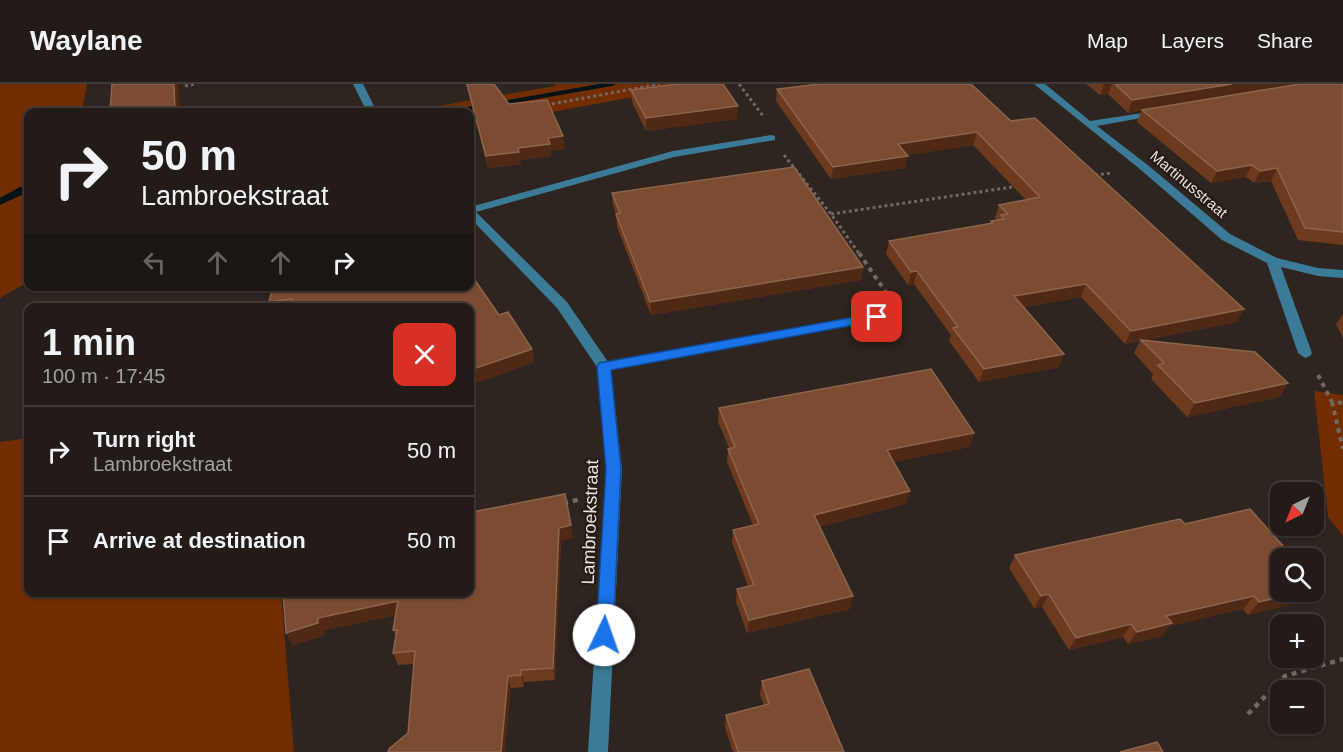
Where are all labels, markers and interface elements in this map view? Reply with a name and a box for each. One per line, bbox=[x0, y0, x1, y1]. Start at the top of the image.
text: Waylane bbox=[30, 25, 143, 56]
text: Map bbox=[1087, 29, 1128, 52]
text: Layers bbox=[1161, 29, 1224, 52]
text: Share bbox=[1257, 29, 1313, 52]
icon: right bbox=[42, 132, 120, 210]
text: 50 m bbox=[141, 132, 237, 179]
street label: Martinusstraat bbox=[1147, 147, 1231, 222]
text: Lambroekstraat bbox=[141, 181, 329, 211]
icon: left bbox=[138, 246, 171, 279]
icon: ahead bbox=[201, 246, 234, 279]
icon: ahead bbox=[264, 246, 297, 279]
icon: right bbox=[327, 246, 360, 279]
pin bbox=[851, 291, 902, 342]
icon: arrive bbox=[860, 300, 893, 333]
text: 1 min bbox=[42, 322, 136, 363]
button: close bbox=[393, 323, 456, 386]
text: 100 m · 17:45 bbox=[42, 365, 165, 387]
text: Turn right bbox=[93, 427, 195, 452]
icon: right bbox=[42, 435, 75, 468]
text: 50 m bbox=[407, 438, 456, 463]
text: Lambroekstraat bbox=[93, 453, 232, 475]
street label: Lambroekstraat bbox=[578, 459, 602, 585]
north arrow bbox=[1270, 482, 1324, 536]
map controls bbox=[1270, 482, 1324, 734]
icon: arrive bbox=[42, 525, 75, 558]
text: Arrive at destination bbox=[93, 528, 306, 553]
text: 50 m bbox=[407, 528, 456, 553]
button: search bbox=[1270, 548, 1324, 602]
position arrow bbox=[572, 603, 636, 667]
button: + bbox=[1270, 614, 1324, 668]
button: − bbox=[1270, 680, 1324, 734]

